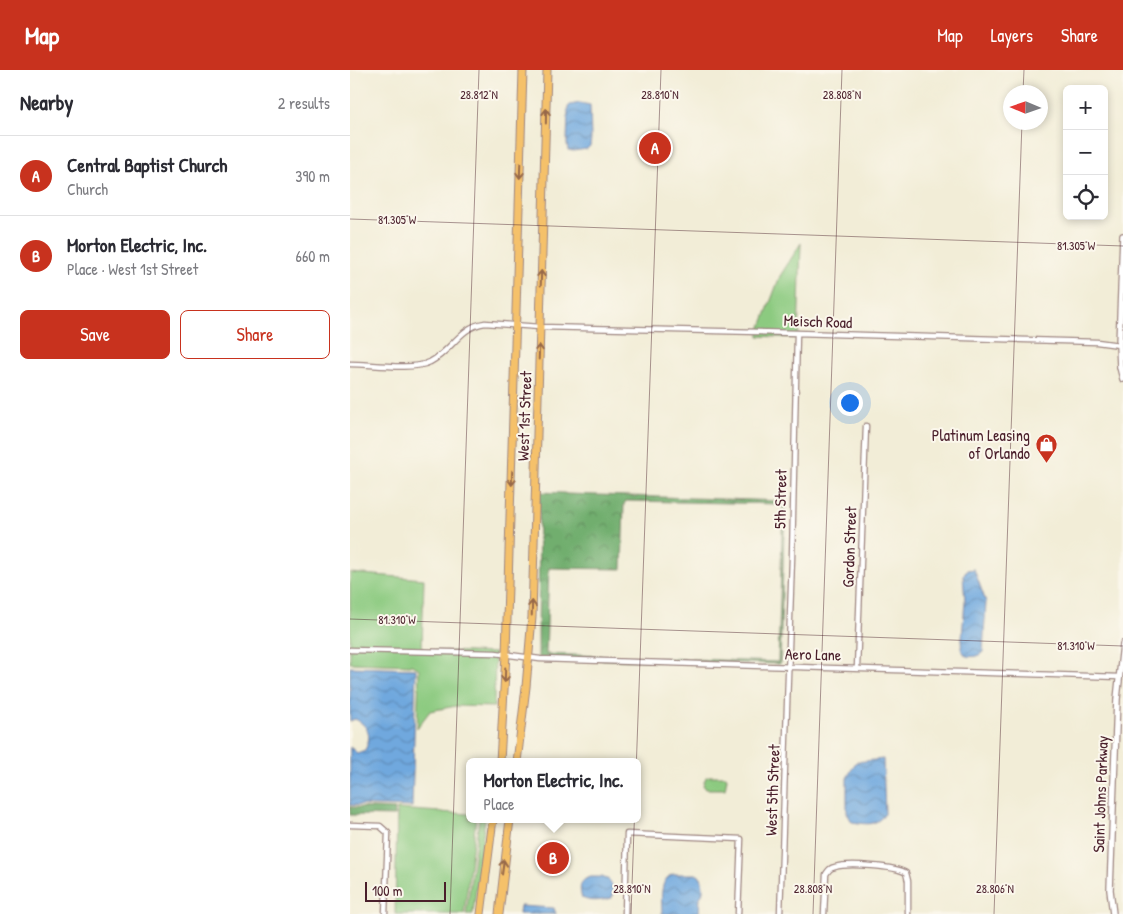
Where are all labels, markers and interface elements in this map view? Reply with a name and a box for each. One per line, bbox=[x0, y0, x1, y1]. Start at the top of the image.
text: Map bbox=[25, 19, 59, 51]
text: Map bbox=[937, 23, 963, 48]
text: Layers bbox=[991, 23, 1033, 48]
text: Share bbox=[1061, 23, 1098, 48]
north arrow bbox=[1003, 85, 1048, 130]
map controls bbox=[1063, 85, 1108, 220]
button: + bbox=[1063, 85, 1108, 130]
text: 28.812°N bbox=[460, 86, 498, 103]
text: 28.810°N bbox=[641, 86, 679, 103]
text: 28.808°N bbox=[823, 86, 861, 103]
text: Nearby bbox=[20, 88, 73, 117]
text: 2 results bbox=[278, 92, 330, 114]
one-way arrow bbox=[541, 108, 551, 124]
pin: A bbox=[639, 129, 671, 167]
button: − bbox=[1063, 130, 1108, 175]
text: Central Baptist Church bbox=[67, 152, 227, 178]
one-way arrow bbox=[516, 163, 525, 179]
text: A bbox=[32, 165, 40, 187]
text: 390 m bbox=[295, 165, 330, 187]
button: locate bbox=[1063, 175, 1108, 220]
text: Church bbox=[67, 178, 108, 200]
text: 81.305°W bbox=[378, 211, 417, 228]
text: Morton Electric, Inc. bbox=[67, 232, 207, 258]
text: 81.305°W bbox=[1057, 237, 1096, 254]
text: B bbox=[32, 245, 40, 267]
text: 660 m bbox=[296, 245, 330, 267]
text: Place · West 1st Street bbox=[67, 258, 198, 280]
one-way arrow bbox=[537, 271, 546, 287]
street label: Meisch Road bbox=[783, 309, 853, 333]
button: Save bbox=[20, 310, 170, 359]
button: Share bbox=[180, 310, 330, 359]
one-way arrow bbox=[535, 344, 544, 360]
street label: West 1st Street bbox=[511, 370, 537, 461]
your location bbox=[837, 390, 863, 416]
place label: Platinum Leasing of Orlando bbox=[932, 424, 1031, 464]
shop icon: Platinum Leasing of Orlando bbox=[1034, 432, 1058, 463]
street label: 5th Street bbox=[768, 468, 792, 529]
one-way arrow bbox=[507, 470, 516, 486]
street label: Gordon Street bbox=[837, 506, 861, 588]
one-way arrow bbox=[527, 601, 537, 617]
text: 81.310°W bbox=[378, 611, 416, 628]
text: 81.310°W bbox=[1057, 637, 1095, 654]
street label: Aero Lane bbox=[785, 643, 842, 666]
one-way arrow bbox=[501, 667, 510, 683]
street label: Saint Johns Parkway bbox=[1087, 735, 1113, 853]
street label: West 5th Street bbox=[759, 743, 785, 836]
popup bbox=[466, 758, 641, 823]
text: Morton Electric, Inc. bbox=[484, 767, 624, 793]
text: Place bbox=[484, 793, 514, 815]
pin: B bbox=[537, 839, 569, 877]
one-way arrow bbox=[499, 859, 509, 875]
scale bar bbox=[365, 879, 446, 902]
text: 28.810°N bbox=[613, 880, 651, 897]
text: 28.808°N bbox=[794, 880, 832, 897]
text: 28.806°N bbox=[976, 880, 1014, 897]
text: 100 m bbox=[372, 881, 402, 900]

